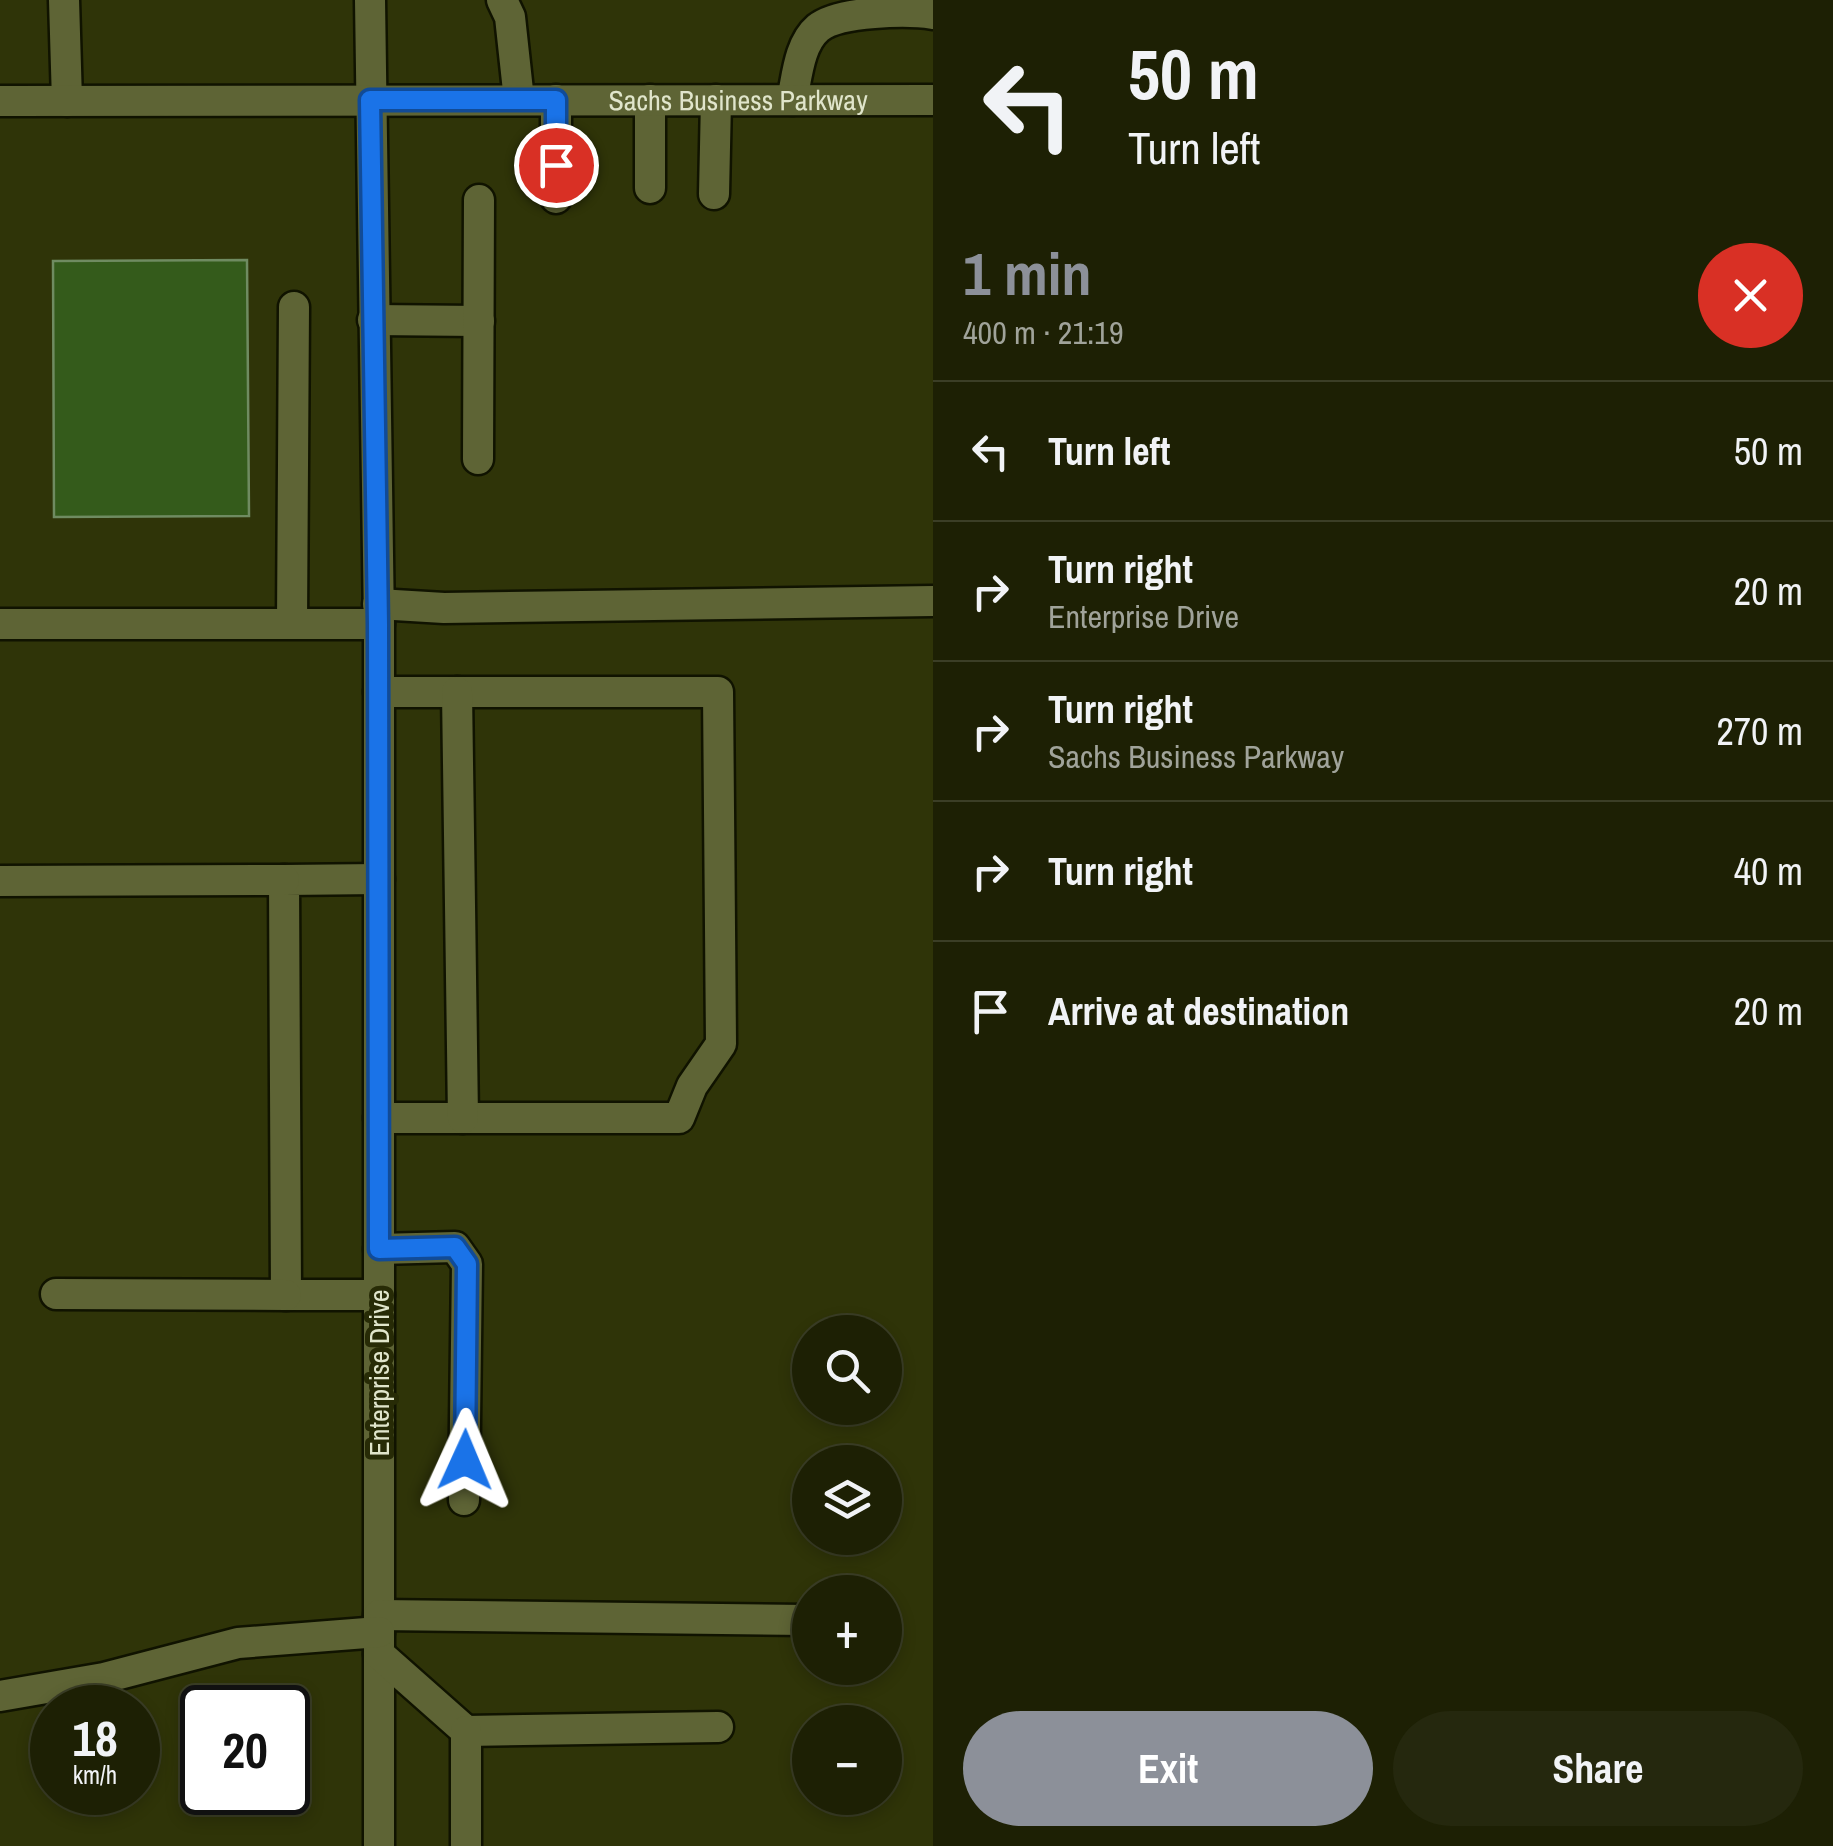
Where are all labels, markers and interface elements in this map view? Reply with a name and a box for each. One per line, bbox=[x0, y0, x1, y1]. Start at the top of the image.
text: 50 m bbox=[1128, 27, 1259, 121]
icon: left bbox=[963, 40, 1093, 170]
street label: Sachs Business Parkway bbox=[608, 81, 868, 119]
text: Turn left bbox=[1128, 117, 1260, 178]
pin bbox=[514, 123, 599, 208]
icon: arrive bbox=[529, 138, 584, 193]
text: 1 min bbox=[963, 233, 1092, 314]
button: close bbox=[1698, 243, 1803, 348]
text: 400 m · 21:19 bbox=[963, 311, 1123, 354]
icon: left bbox=[963, 424, 1018, 479]
text: Turn left bbox=[1048, 426, 1170, 477]
text: 50 m bbox=[1734, 426, 1803, 477]
text: Turn right bbox=[1048, 544, 1193, 595]
icon: right bbox=[963, 564, 1018, 619]
text: 20 m bbox=[1734, 566, 1803, 617]
text: Enterprise Drive bbox=[1048, 595, 1239, 638]
text: Turn right bbox=[1048, 684, 1193, 735]
icon: right bbox=[963, 704, 1018, 759]
text: 270 m bbox=[1716, 706, 1803, 757]
text: Sachs Business Parkway bbox=[1048, 735, 1344, 778]
icon: right bbox=[963, 844, 1018, 899]
text: Turn right bbox=[1048, 846, 1193, 897]
text: 40 m bbox=[1734, 846, 1803, 897]
icon: arrive bbox=[963, 984, 1018, 1039]
text: Arrive at destination bbox=[1048, 986, 1349, 1037]
text: 20 m bbox=[1734, 986, 1803, 1037]
street label: Enterprise Drive bbox=[360, 1289, 398, 1457]
map controls bbox=[792, 1315, 902, 1815]
button: search bbox=[792, 1315, 902, 1425]
position arrow bbox=[413, 1408, 517, 1512]
button: layers bbox=[792, 1445, 902, 1555]
button: + bbox=[792, 1575, 902, 1685]
speed limit sign: 20 bbox=[180, 1685, 310, 1815]
text: 18 bbox=[72, 1704, 118, 1772]
button: − bbox=[792, 1705, 902, 1815]
button: Exit bbox=[963, 1711, 1373, 1826]
button: Share bbox=[1393, 1711, 1803, 1826]
text: km/h bbox=[73, 1758, 117, 1792]

